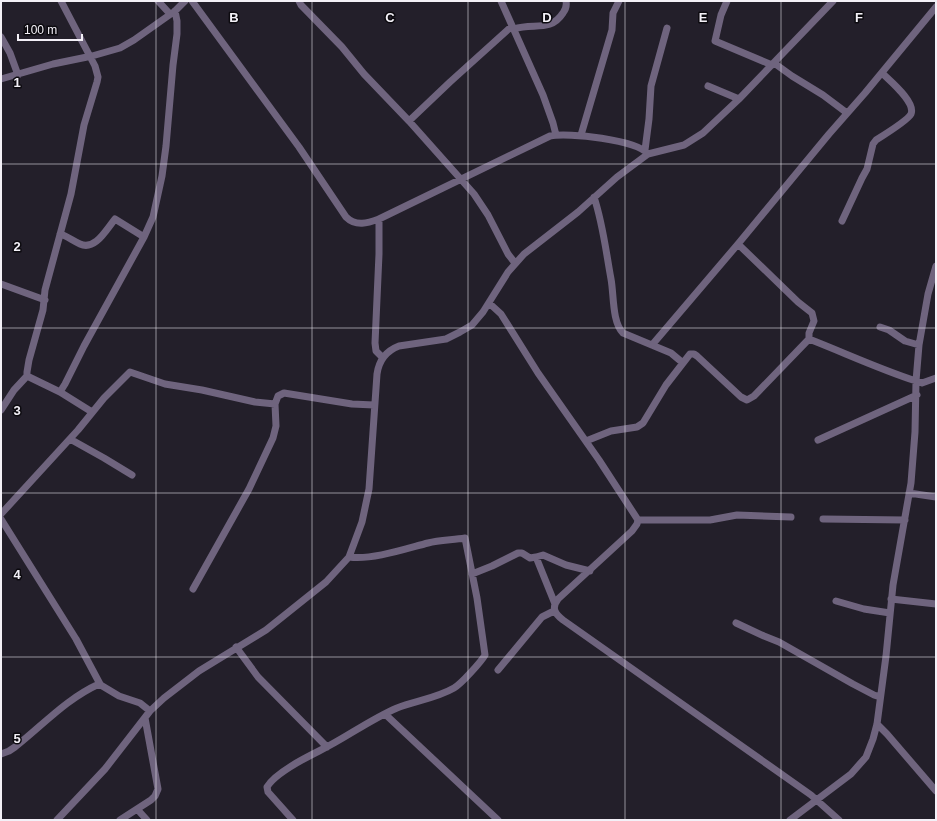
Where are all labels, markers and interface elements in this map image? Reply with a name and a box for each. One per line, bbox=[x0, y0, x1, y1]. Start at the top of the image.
text: B bbox=[229, 10, 239, 25]
text: C bbox=[385, 10, 395, 25]
text: D bbox=[542, 10, 552, 25]
text: E bbox=[699, 10, 708, 25]
text: F bbox=[855, 10, 863, 25]
scale bar bbox=[18, 16, 82, 42]
text: 100 m bbox=[24, 23, 57, 37]
text: 1 bbox=[13, 75, 21, 90]
text: 2 bbox=[13, 239, 21, 254]
text: 3 bbox=[13, 403, 21, 418]
text: 4 bbox=[13, 567, 21, 582]
text: 5 bbox=[13, 731, 21, 746]

